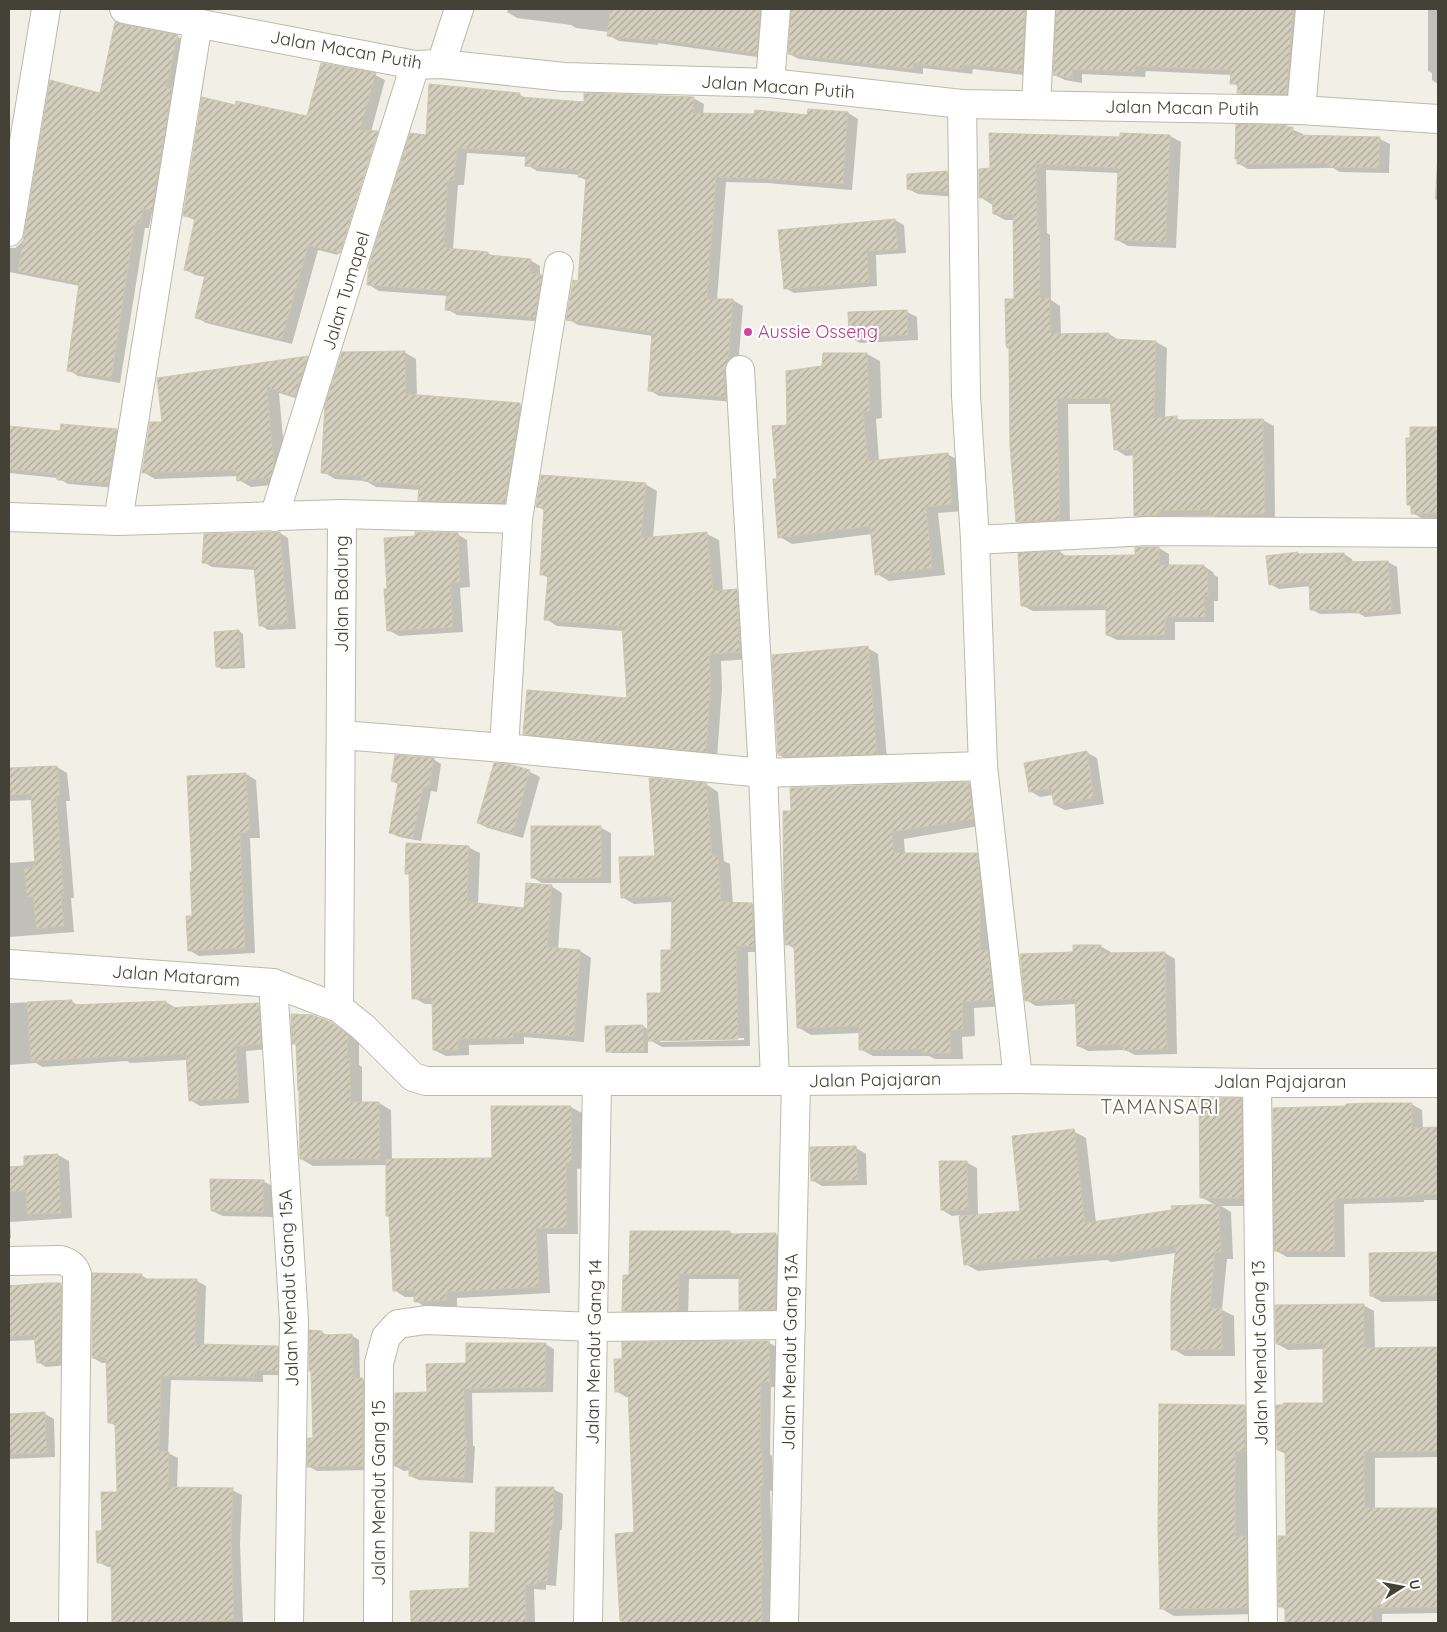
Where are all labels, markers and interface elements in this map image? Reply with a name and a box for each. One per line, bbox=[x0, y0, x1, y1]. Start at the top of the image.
street label: Jalan Macan Putih bbox=[268, 25, 424, 74]
street label: Jalan Macan Putih bbox=[700, 70, 856, 103]
street label: Jalan Macan Putih bbox=[1105, 95, 1259, 120]
street label: Jalan Tumapel bbox=[317, 229, 375, 353]
place label: Aussie Osseng bbox=[758, 320, 878, 343]
marker: Aussie Osseng bbox=[742, 326, 754, 338]
street label: Jalan Badung bbox=[330, 535, 353, 653]
street label: Jalan Mataram bbox=[111, 960, 241, 991]
street label: Jalan Pajajaran bbox=[808, 1067, 942, 1092]
street label: Jalan Pajajaran bbox=[1214, 1070, 1346, 1093]
district label: TAMANSARI bbox=[1100, 1094, 1220, 1119]
street label: Jalan Mendut Gang 15A bbox=[274, 1188, 303, 1387]
street label: Jalan Mendut Gang 13A bbox=[776, 1253, 803, 1451]
street label: Jalan Mendut Gang 14 bbox=[580, 1259, 607, 1445]
street label: Jalan Mendut Gang 13 bbox=[1246, 1260, 1273, 1446]
street label: Jalan Mendut Gang 15 bbox=[367, 1400, 390, 1586]
north arrow bbox=[1377, 1562, 1427, 1612]
text: U bbox=[1405, 1578, 1425, 1591]

